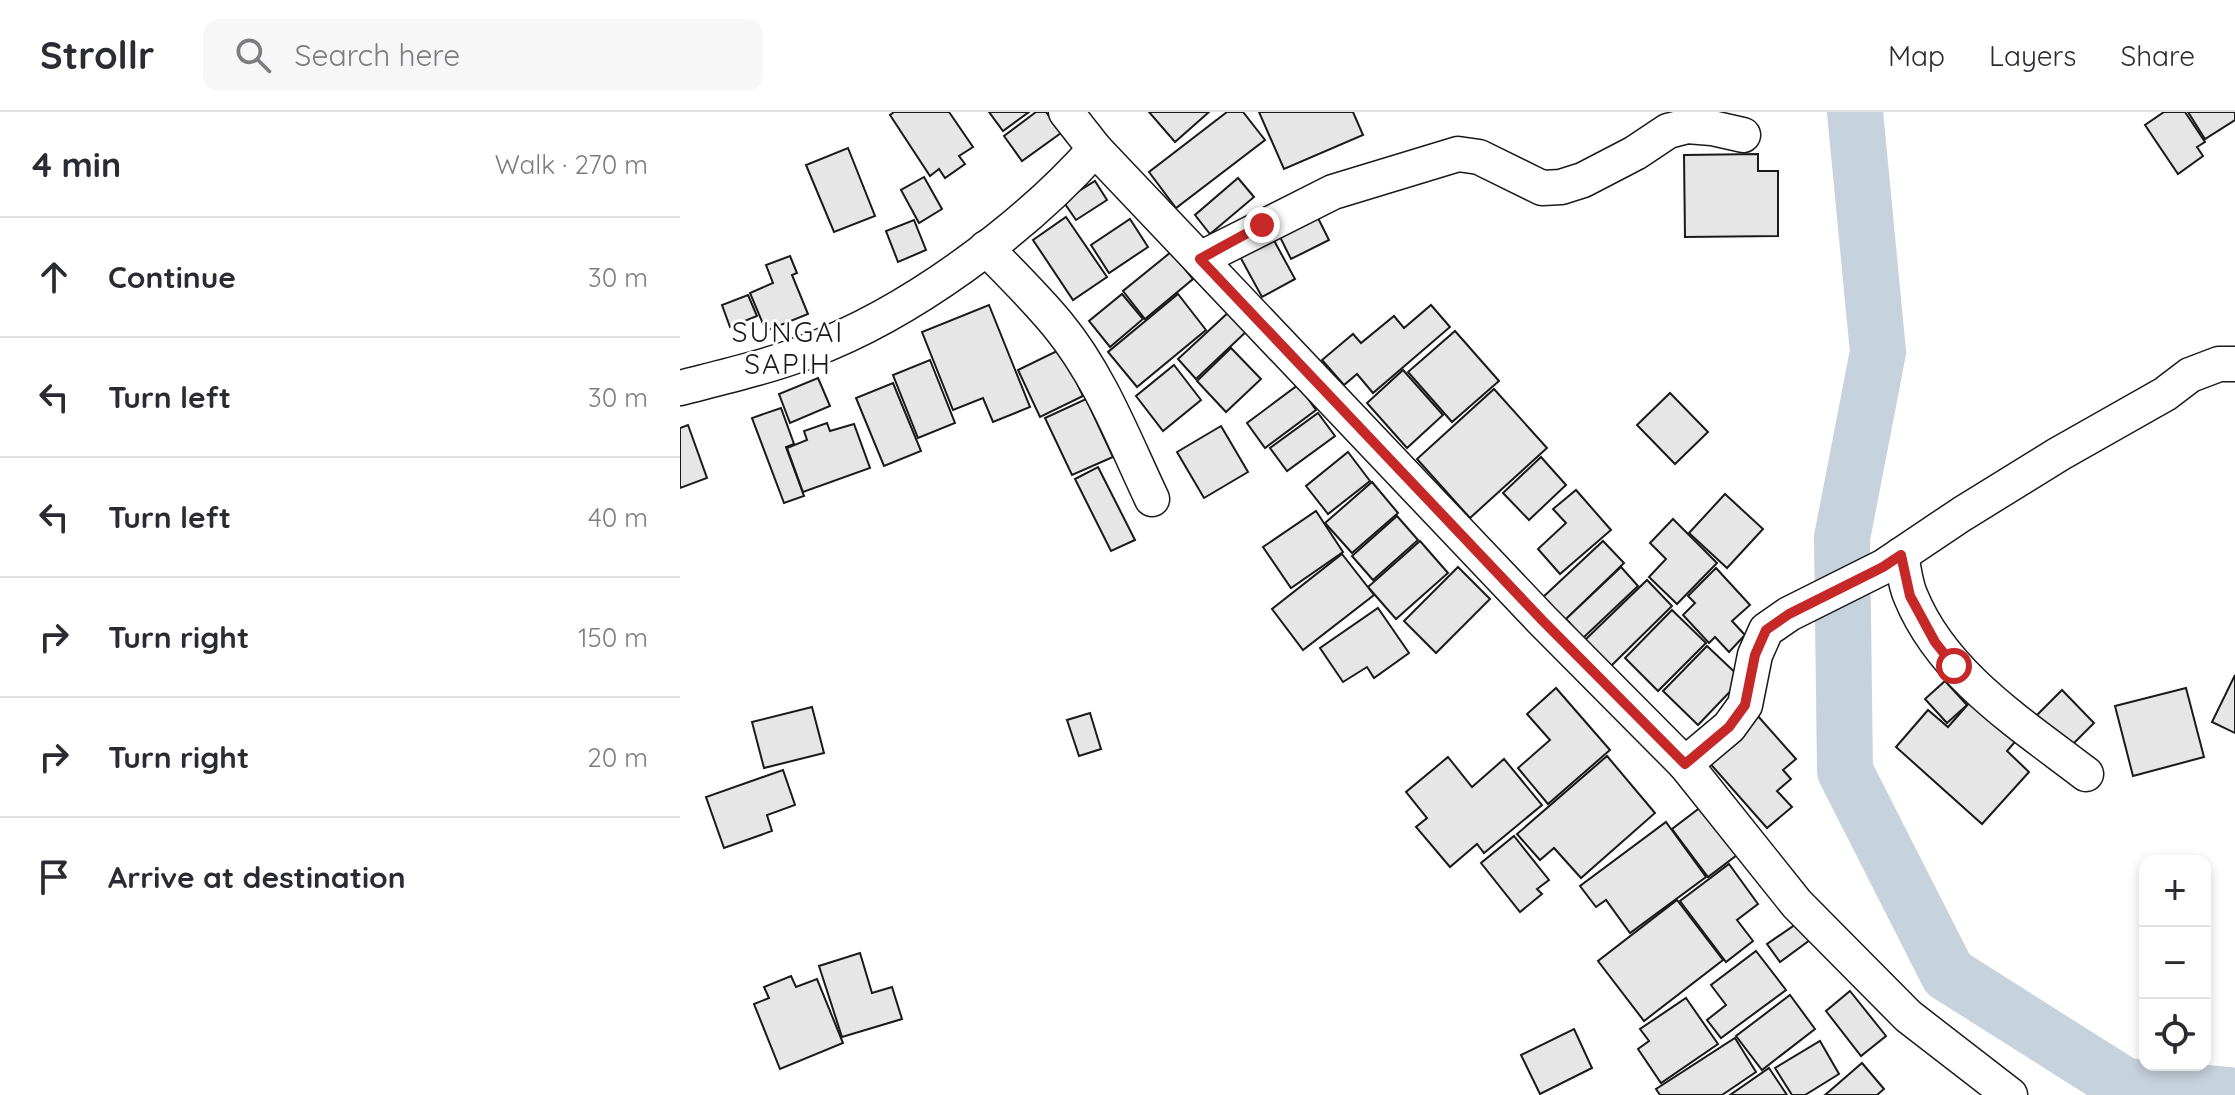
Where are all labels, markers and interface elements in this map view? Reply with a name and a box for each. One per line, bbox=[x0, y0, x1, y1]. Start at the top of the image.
search box bbox=[203, 19, 763, 91]
text: Strollr bbox=[40, 31, 155, 79]
icon: search bbox=[231, 33, 275, 77]
text: Search here bbox=[295, 36, 460, 74]
text: Map bbox=[1888, 38, 1945, 73]
text: Layers bbox=[1989, 38, 2076, 73]
text: Share bbox=[2120, 38, 2195, 73]
text: 4 min bbox=[32, 143, 121, 186]
text: Walk · 270 m bbox=[495, 148, 648, 181]
route end bbox=[1244, 207, 1280, 243]
icon: ahead bbox=[32, 255, 76, 299]
text: Continue bbox=[108, 258, 236, 296]
text: 30 m bbox=[588, 261, 648, 294]
district label: SUNGAI SAPIH bbox=[732, 314, 844, 381]
icon: left bbox=[32, 375, 76, 419]
text: Turn left bbox=[108, 378, 231, 416]
text: 30 m bbox=[588, 381, 648, 414]
icon: left bbox=[32, 495, 76, 539]
text: Turn left bbox=[108, 498, 231, 536]
text: 40 m bbox=[588, 501, 648, 534]
icon: right bbox=[32, 615, 76, 659]
text: Turn right bbox=[108, 618, 249, 656]
text: 150 m bbox=[578, 621, 648, 654]
route start bbox=[1936, 648, 1972, 684]
icon: right bbox=[32, 735, 76, 779]
text: Turn right bbox=[108, 738, 249, 776]
text: 20 m bbox=[587, 741, 648, 774]
icon: arrive bbox=[32, 855, 76, 899]
map controls bbox=[2139, 855, 2211, 1071]
button: + bbox=[2139, 855, 2211, 927]
text: Arrive at destination bbox=[108, 858, 406, 896]
button: − bbox=[2139, 927, 2211, 999]
button: locate bbox=[2139, 999, 2211, 1071]

